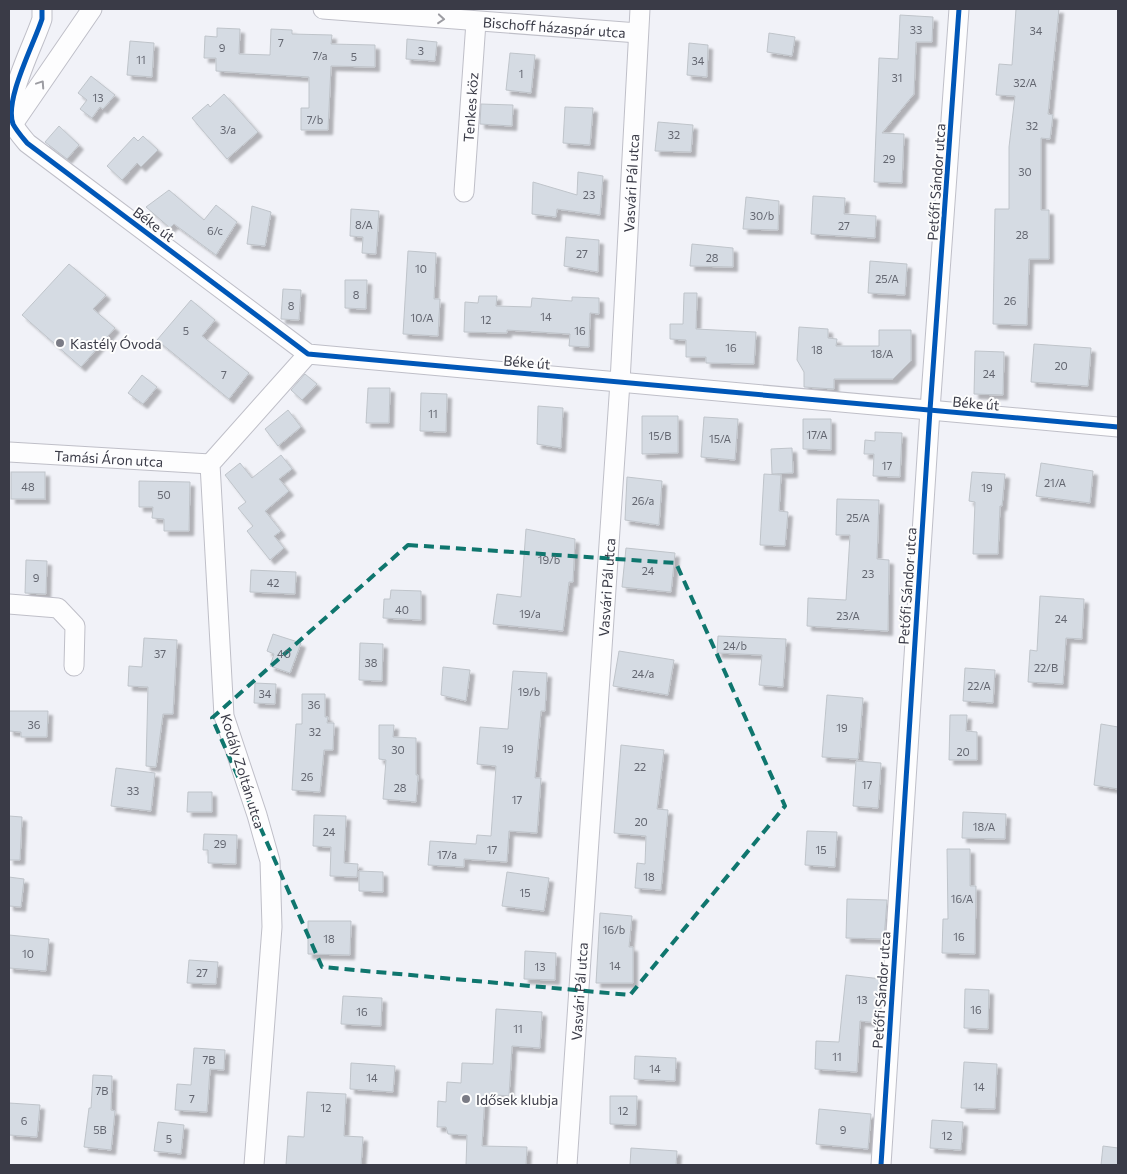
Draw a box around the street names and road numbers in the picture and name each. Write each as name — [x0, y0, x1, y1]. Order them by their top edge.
street label: Bischoff házaspár utca — [482, 13, 626, 41]
street label: Tenkes köz — [459, 72, 481, 143]
street label: Petőfi Sándor utca — [923, 123, 949, 241]
street label: Vasvári Pál utca — [620, 133, 642, 233]
street label: Béke út — [130, 203, 178, 245]
street label: Béke út — [503, 351, 552, 373]
street label: Béke út — [952, 392, 1001, 414]
street label: Tamási Áron utca — [54, 446, 164, 470]
street label: Petőfi Sándor utca — [894, 527, 920, 645]
street label: Vasvári Pál utca — [594, 538, 618, 637]
street label: Kodály Zoltán utca — [218, 712, 268, 830]
street label: Petőfi Sándor utca — [868, 931, 894, 1049]
street label: Vasvári Pál utca — [567, 942, 591, 1041]

